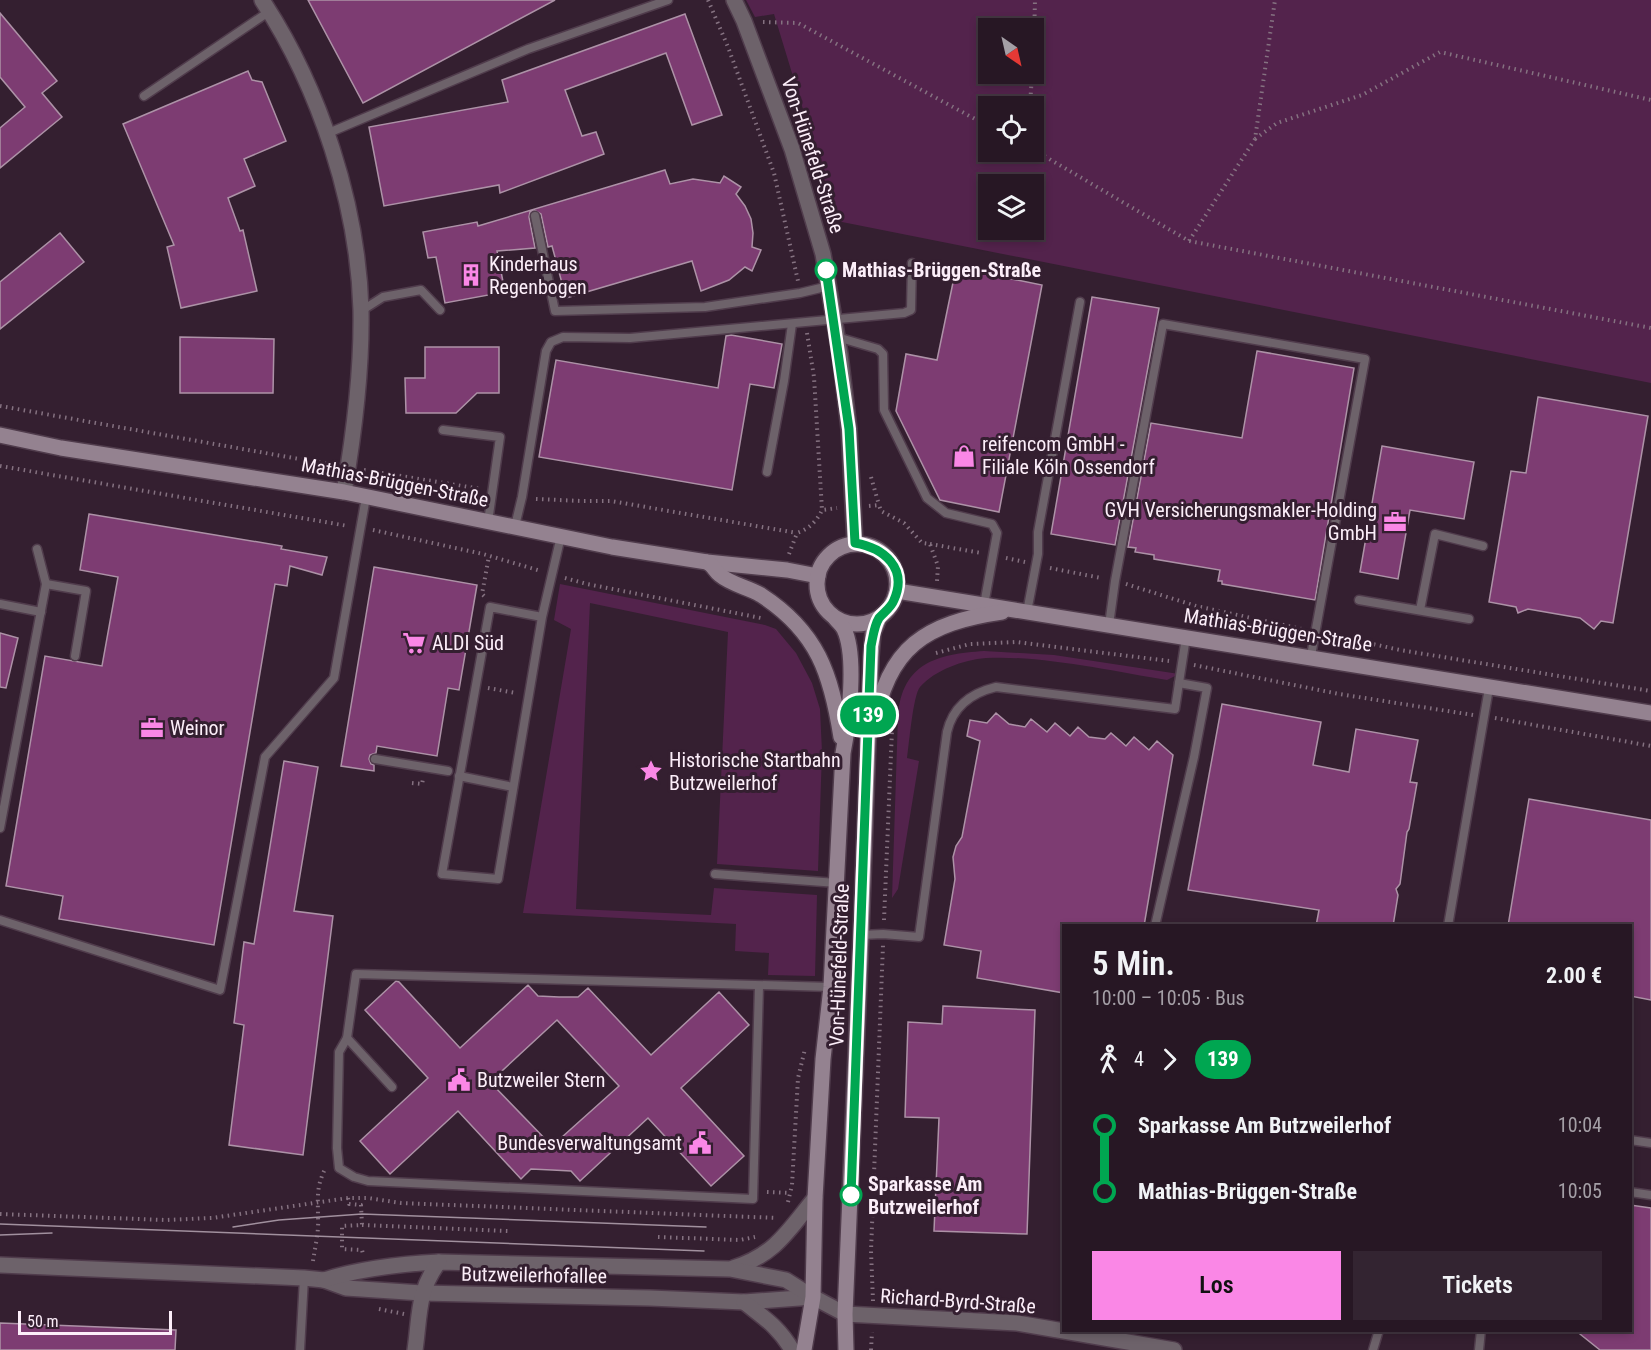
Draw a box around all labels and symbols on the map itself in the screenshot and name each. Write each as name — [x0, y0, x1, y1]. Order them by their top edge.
north arrow — [978, 18, 1044, 84]
street label: Von-Hünefeld-Straße — [776, 74, 850, 236]
place label: Kinderhaus Regenbogen — [489, 252, 587, 299]
place label: Mathias-Brüggen-Straße — [842, 258, 1041, 282]
marker: Mathias-Brüggen-Straße — [815, 259, 837, 281]
building icon: Kinderhaus Regenbogen — [458, 262, 484, 288]
place label: reifencom GmbH - Filiale Köln Ossendorf — [982, 432, 1156, 479]
shop icon: reifencom GmbH - Filiale Köln Ossendorf — [951, 443, 977, 469]
street label: Mathias-Brüggen-Straße — [299, 452, 491, 512]
place label: GVH Versicherungsmakler-Holding GmbH — [1105, 498, 1377, 545]
office icon: GVH Versicherungsmakler-Holding GmbH — [1382, 509, 1408, 535]
street label: Mathias-Brüggen-Straße — [1182, 603, 1374, 657]
supermarket icon: ALDI Süd — [401, 630, 427, 656]
place label: ALDI Süd — [432, 631, 504, 655]
line badge: 139 — [834, 696, 902, 734]
office icon: Weinor — [139, 715, 165, 741]
place label: Weinor — [170, 716, 225, 740]
place label: Historische Startbahn Butzweilerhof — [669, 748, 841, 795]
place icon: Historische Startbahn Butzweilerhof — [638, 758, 664, 784]
street label: Von-Hünefeld-Straße — [824, 883, 854, 1047]
public building icon: Butzweiler Stern — [446, 1067, 472, 1093]
place label: Butzweiler Stern — [477, 1068, 605, 1092]
public building icon: Bundesverwaltungsamt — [687, 1130, 713, 1156]
place label: Bundesverwaltungsamt — [497, 1131, 682, 1155]
place label: Sparkasse Am Butzweilerhof — [868, 1172, 982, 1219]
marker: Sparkasse Am Butzweilerhof — [840, 1184, 862, 1206]
street label: Butzweilerhofallee — [461, 1262, 607, 1288]
street label: Richard-Byrd-Straße — [879, 1284, 1037, 1318]
scale bar — [18, 1308, 172, 1336]

